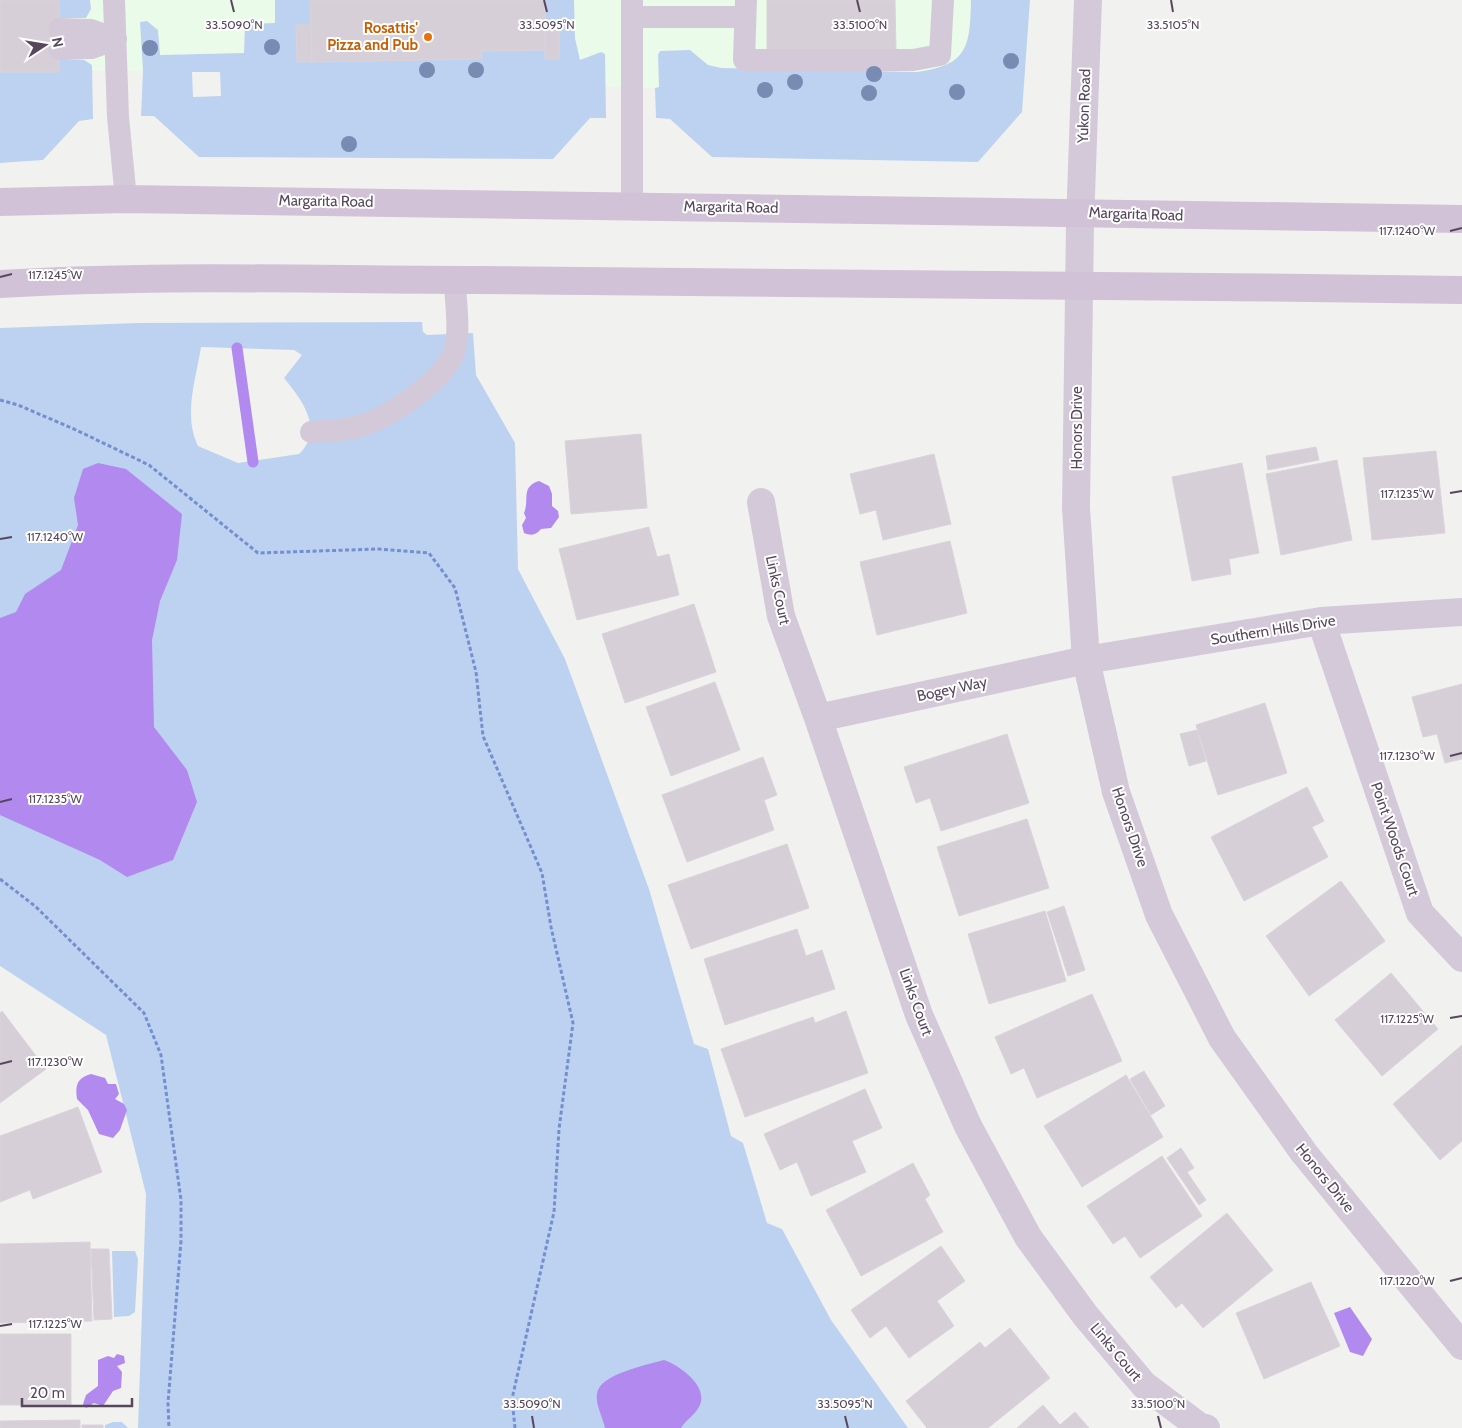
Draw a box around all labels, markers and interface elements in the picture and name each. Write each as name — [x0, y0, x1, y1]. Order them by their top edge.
text: 33.5090°N — [205, 17, 263, 32]
text: 33.5095°N — [519, 17, 575, 32]
text: 33.5100°N — [833, 17, 887, 32]
text: 33.5105°N — [1147, 17, 1199, 32]
place label: Rosattis' Pizza and Pub — [327, 19, 418, 54]
north arrow — [20, 20, 70, 70]
marker: Rosattis' Pizza and Pub — [422, 31, 434, 43]
text: N — [48, 36, 68, 49]
street label: Yukon Road — [1074, 69, 1094, 144]
street label: Margarita Road — [278, 191, 374, 211]
street label: Margarita Road — [683, 197, 779, 217]
street label: Margarita Road — [1088, 203, 1184, 225]
text: 117.1240°W — [1379, 223, 1436, 238]
text: 117.1245°W — [28, 267, 83, 282]
street label: Honors Drive — [1068, 386, 1086, 470]
text: 117.1235°W — [1380, 486, 1435, 501]
text: 117.1240°W — [27, 529, 84, 544]
street label: Links Court — [762, 554, 794, 626]
street label: Southern Hills Drive — [1209, 611, 1337, 649]
street label: Bogey Way — [915, 673, 989, 705]
text: 117.1230°W — [1379, 748, 1435, 763]
street label: Point Woods Court — [1367, 780, 1423, 898]
street label: Honors Drive — [1108, 785, 1152, 870]
text: 117.1235°W — [28, 791, 83, 806]
street label: Links Court — [896, 966, 936, 1038]
text: 117.1225°W — [1380, 1011, 1434, 1026]
text: 117.1230°W — [27, 1054, 83, 1069]
street label: Honors Drive — [1292, 1140, 1358, 1216]
text: 117.1220°W — [1379, 1273, 1435, 1288]
text: 117.1225°W — [28, 1316, 82, 1331]
street label: Links Court — [1087, 1319, 1145, 1385]
scale bar — [22, 1376, 132, 1408]
text: 20 m — [30, 1384, 65, 1402]
text: 33.5090°N — [503, 1396, 561, 1411]
text: 33.5095°N — [817, 1396, 873, 1411]
text: 33.5100°N — [1131, 1396, 1185, 1411]

